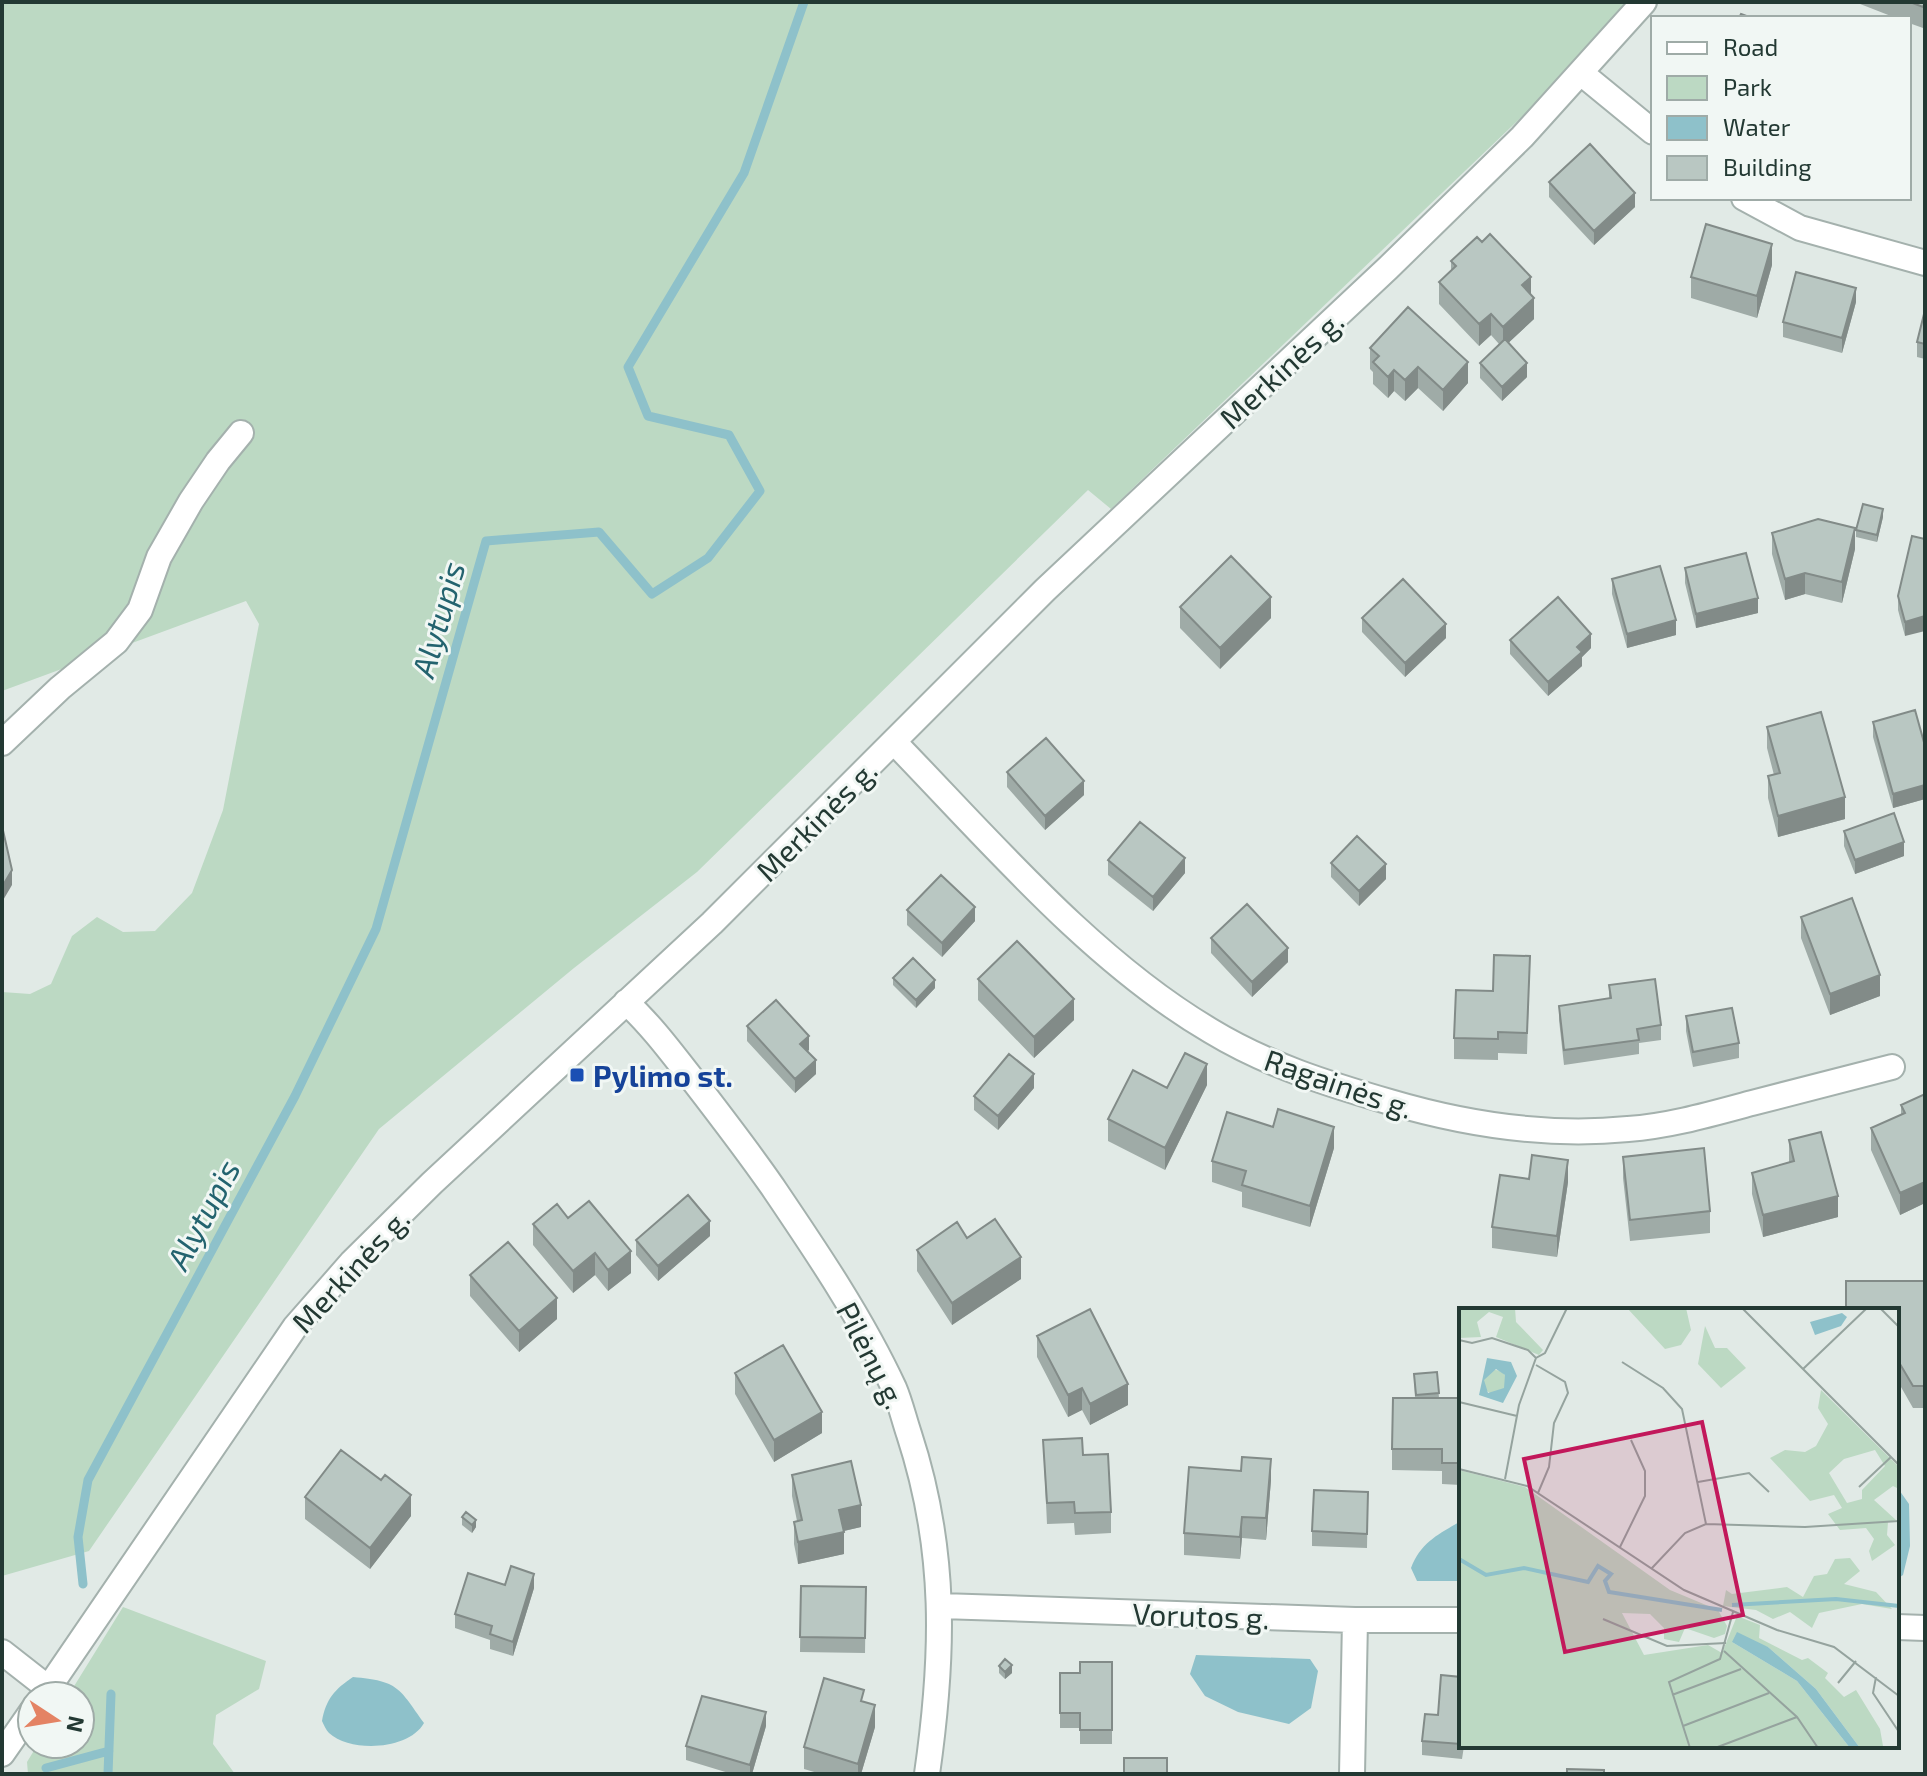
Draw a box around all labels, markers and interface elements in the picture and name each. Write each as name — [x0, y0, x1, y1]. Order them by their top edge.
legend — [1651, 16, 1911, 200]
text: Road — [1723, 32, 1778, 61]
text: Park — [1723, 72, 1772, 101]
text: Water — [1723, 112, 1791, 141]
text: Building — [1723, 152, 1812, 181]
street label: Merkinės g. — [1212, 303, 1350, 435]
water label: Alytupis — [402, 557, 473, 682]
street label: Merkinės g. — [748, 752, 884, 888]
street label: Ragainės g. — [1260, 1041, 1418, 1125]
place label: Pylimo st. — [593, 1057, 733, 1094]
marker: Pylimo st. — [568, 1066, 586, 1084]
water label: Alytupis — [157, 1153, 247, 1277]
street label: Merkinės g. — [284, 1201, 416, 1339]
street label: Pilėnų g. — [830, 1296, 914, 1414]
inset map — [1459, 1308, 1899, 1748]
street label: Vorutos g. — [1132, 1595, 1270, 1635]
north arrow — [16, 1680, 96, 1760]
text: N — [62, 1714, 91, 1735]

